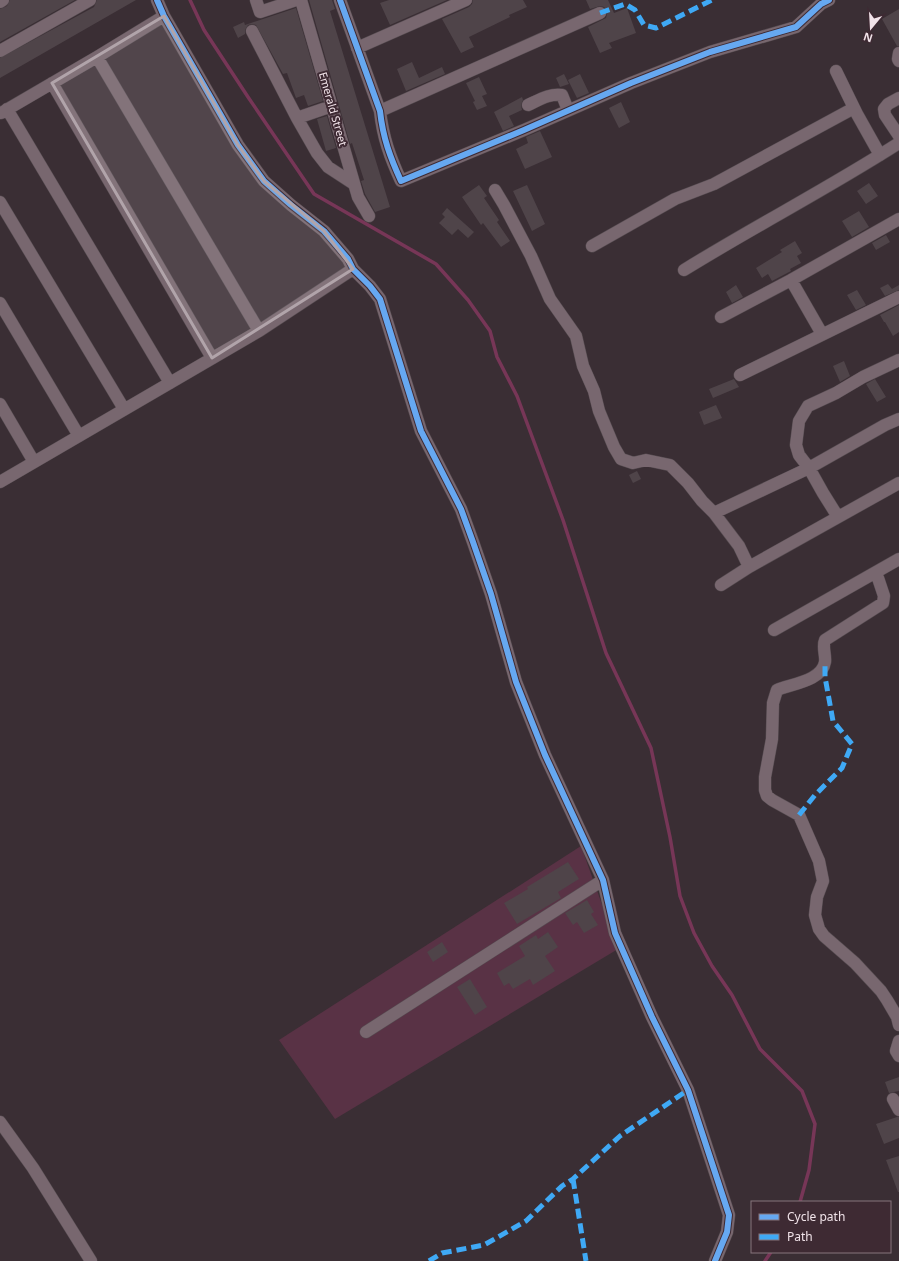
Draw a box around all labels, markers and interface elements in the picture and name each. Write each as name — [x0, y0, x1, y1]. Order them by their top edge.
north arrow — [851, 8, 891, 48]
text: N — [861, 29, 874, 47]
street label: Emerald Street — [316, 70, 351, 148]
legend — [751, 1201, 891, 1253]
text: Cycle path — [787, 1208, 845, 1225]
text: Path — [787, 1228, 813, 1245]

